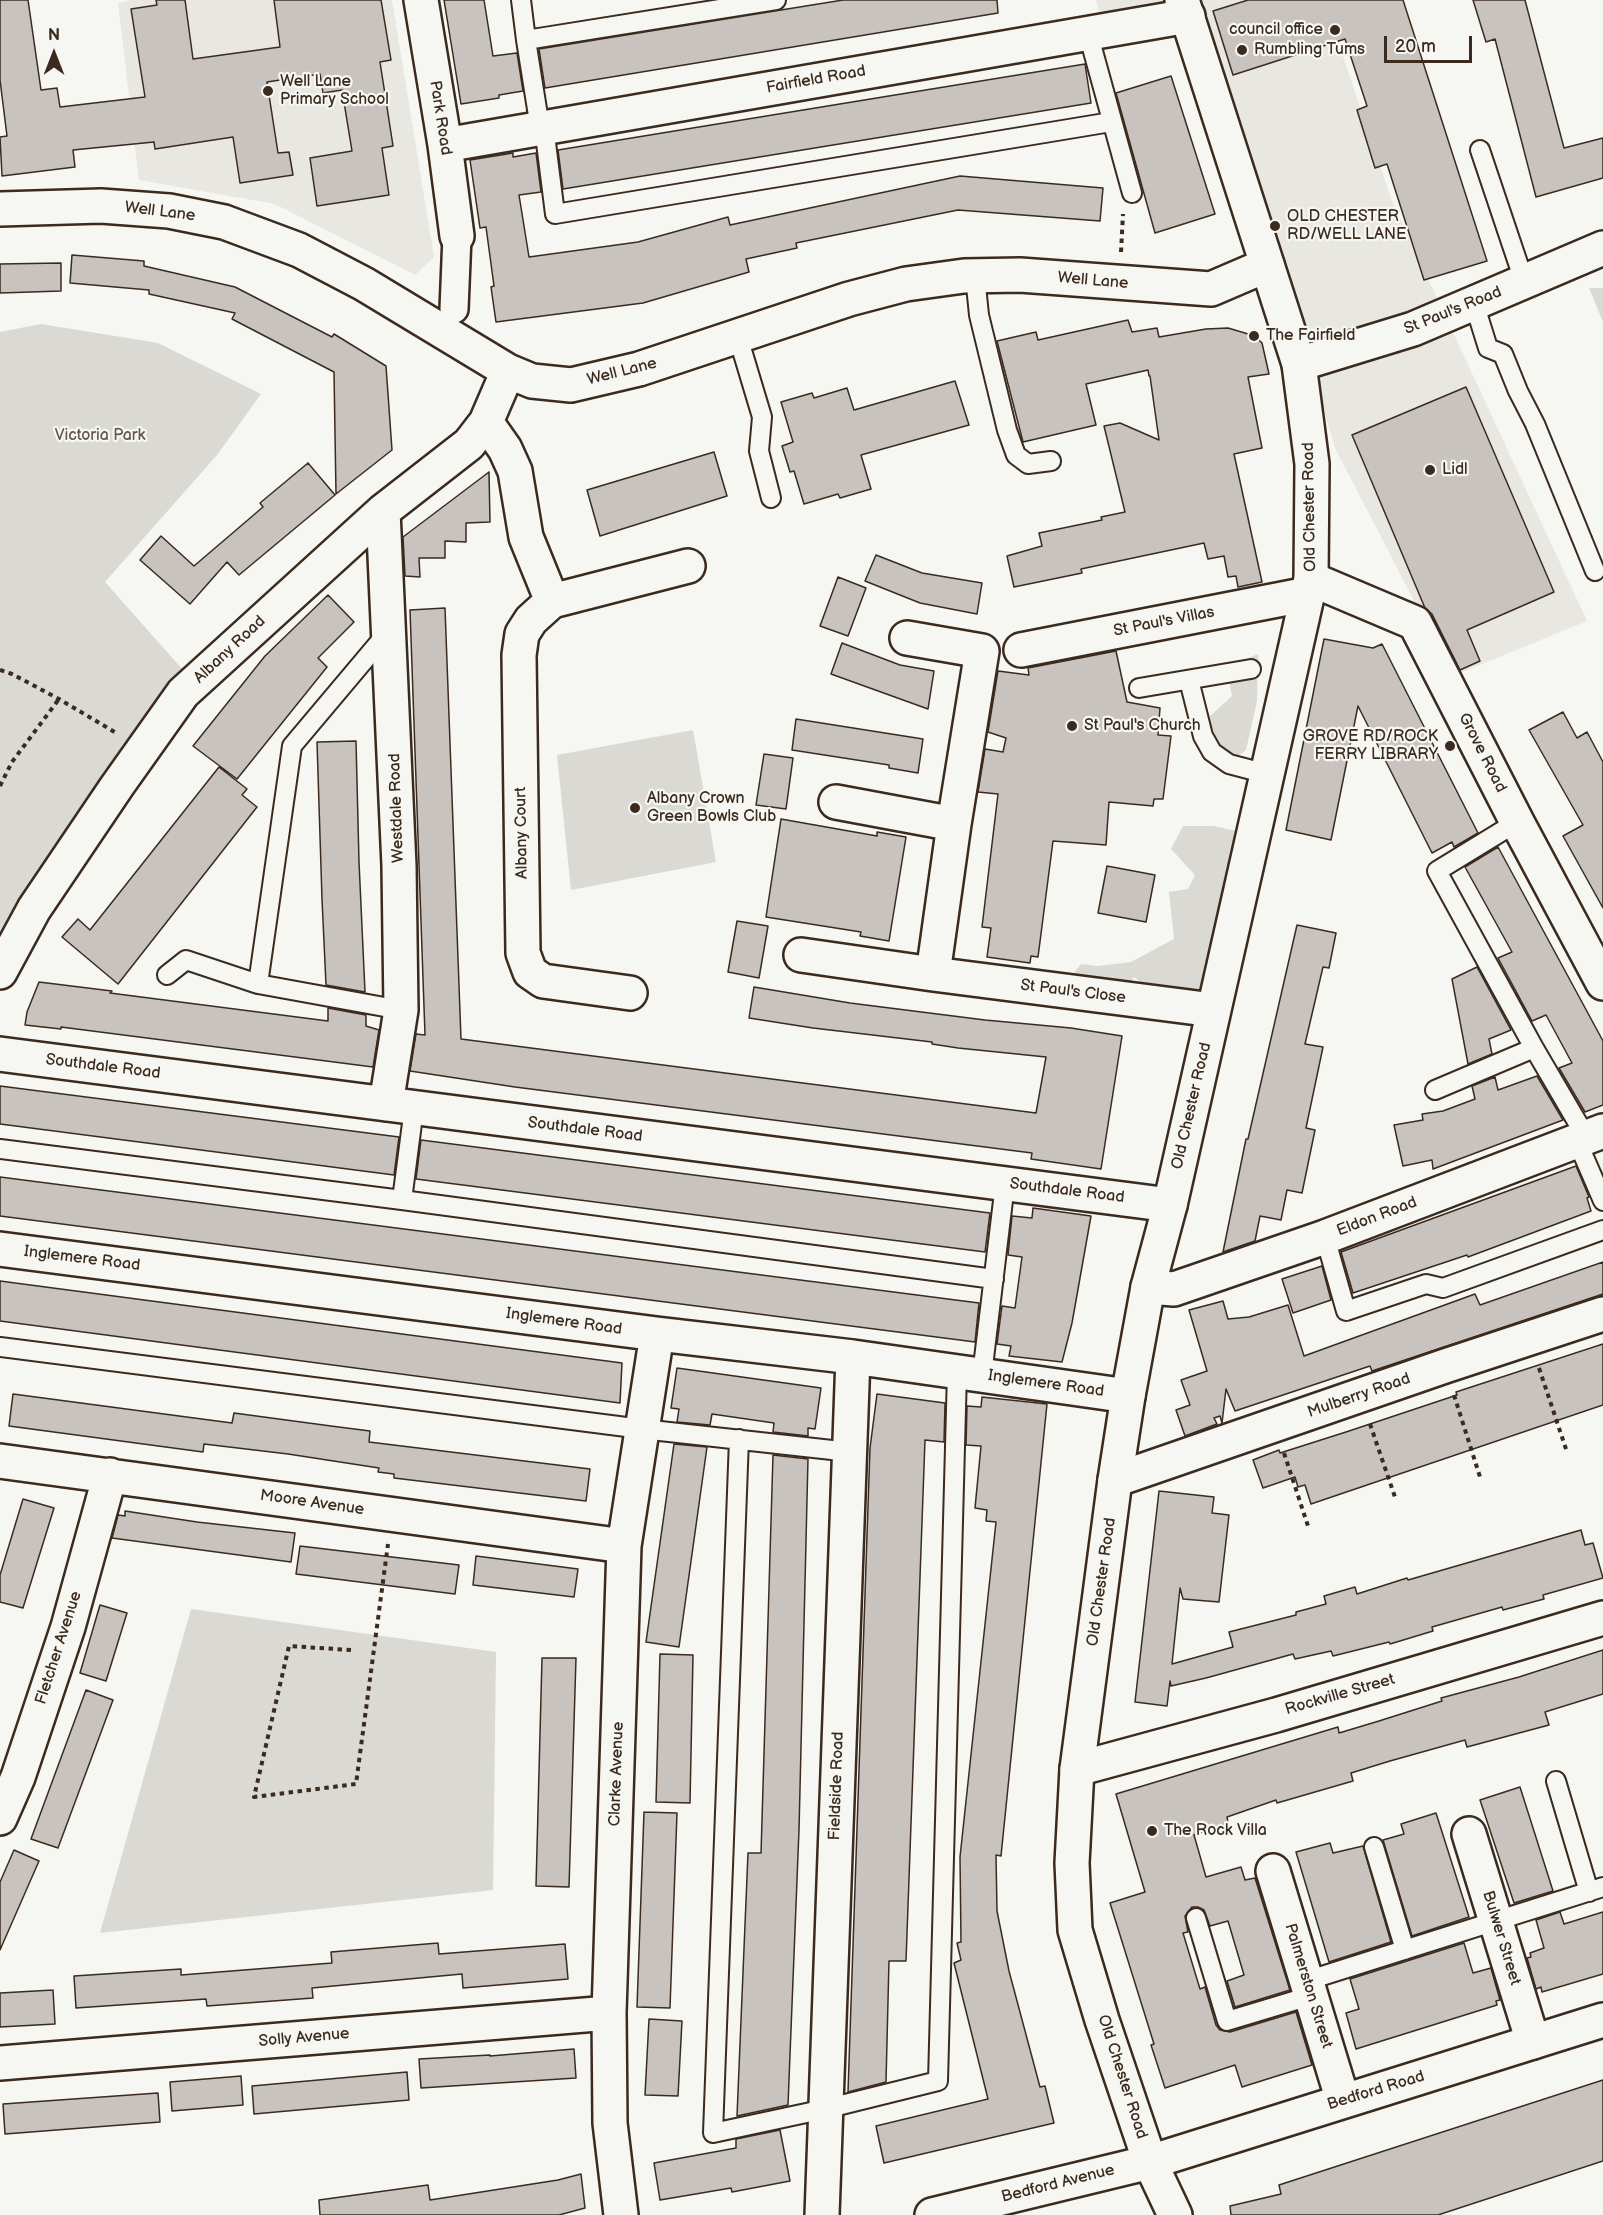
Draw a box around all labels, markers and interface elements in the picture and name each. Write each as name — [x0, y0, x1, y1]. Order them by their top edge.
place label: council office — [1229, 20, 1323, 40]
marker: council office — [1328, 23, 1342, 37]
north arrow — [24, 24, 84, 84]
scale bar — [1387, 24, 1476, 62]
text: N — [48, 26, 60, 45]
text: 20 m — [1395, 36, 1436, 57]
place label: Rumbling Tums — [1254, 40, 1365, 60]
marker: Rumbling Tums — [1235, 43, 1249, 57]
street label: Fairfield Road — [765, 62, 867, 98]
place label: Well Lane Primary School — [280, 72, 389, 110]
street label: Park Road — [425, 79, 455, 157]
marker: Well Lane Primary School — [261, 84, 275, 98]
street label: Well Lane — [124, 198, 196, 226]
place label: OLD CHESTER RD/WELL LANE — [1287, 207, 1407, 245]
marker: OLD CHESTER RD/WELL LANE — [1268, 219, 1282, 233]
street label: Well Lane — [1057, 268, 1129, 294]
street label: St Paul's Road — [1402, 283, 1504, 339]
place label: The Fairfield — [1266, 326, 1355, 346]
marker: The Fairfield — [1247, 329, 1261, 343]
street label: Well Lane — [585, 354, 659, 390]
park label: Victoria Park — [55, 426, 145, 446]
street label: Old Chester Road — [1299, 442, 1321, 572]
place label: Lidl — [1442, 460, 1468, 480]
marker: Lidl — [1423, 463, 1437, 477]
street label: St Paul's Villas — [1112, 603, 1216, 641]
street label: Albany Road — [190, 612, 270, 688]
street label: Grove Road — [1454, 710, 1510, 796]
place label: St Paul's Church — [1084, 716, 1200, 736]
marker: St Paul's Church — [1065, 719, 1079, 733]
place label: GROVE RD/ROCK FERRY LIBRARY — [1303, 727, 1438, 765]
marker: GROVE RD/ROCK FERRY LIBRARY — [1443, 739, 1457, 753]
street label: Westdale Road — [385, 753, 409, 863]
street label: Albany Court — [512, 787, 532, 879]
place label: Albany Crown Green Bowls Club — [647, 789, 776, 827]
marker: Albany Crown Green Bowls Club — [628, 801, 642, 815]
street label: St Paul's Close — [1019, 976, 1127, 1008]
street label: Old Chester Road — [1168, 1041, 1216, 1171]
street label: Southdale Road — [45, 1050, 161, 1084]
street label: Southdale Road — [527, 1113, 643, 1147]
street label: Southdale Road — [1009, 1174, 1125, 1208]
street label: Eldon Road — [1334, 1193, 1420, 1241]
street label: Inglemere Road — [23, 1242, 141, 1276]
street label: Inglemere Road — [505, 1304, 623, 1340]
street label: Inglemere Road — [987, 1366, 1105, 1402]
street label: Mulberry Road — [1305, 1369, 1413, 1423]
street label: Moore Avenue — [259, 1486, 365, 1520]
street label: Old Chester Road — [1083, 1517, 1121, 1647]
street label: Fletcher Avenue — [32, 1589, 86, 1707]
street label: Rockville Street — [1283, 1670, 1397, 1720]
street label: Clarke Avenue — [606, 1721, 628, 1827]
street label: Fieldside Road — [826, 1731, 848, 1841]
place label: The Rock Villa — [1164, 1821, 1267, 1841]
marker: The Rock Villa — [1145, 1824, 1159, 1838]
street label: Bulwer Street — [1478, 1889, 1524, 1987]
street label: Palmerston Street — [1280, 1921, 1336, 2051]
street label: Old Chester Road — [1093, 2012, 1151, 2142]
street label: Solly Avenue — [258, 2024, 350, 2052]
street label: Bedford Road — [1325, 2067, 1427, 2115]
street label: Bedford Avenue — [1000, 2161, 1116, 2207]

